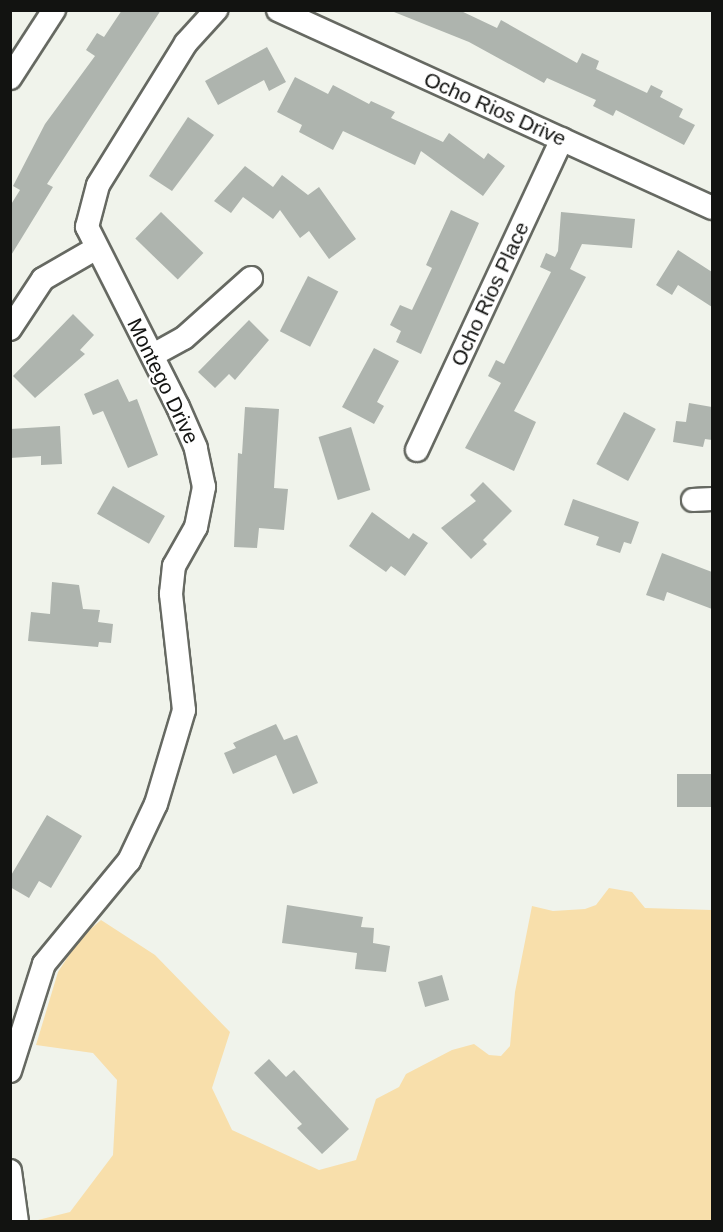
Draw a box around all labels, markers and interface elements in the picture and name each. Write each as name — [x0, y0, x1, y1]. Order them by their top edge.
street label: Ocho Rios Drive — [420, 66, 570, 152]
street label: Ocho Rios Place — [446, 218, 534, 370]
street label: Montego Drive — [122, 314, 204, 448]

